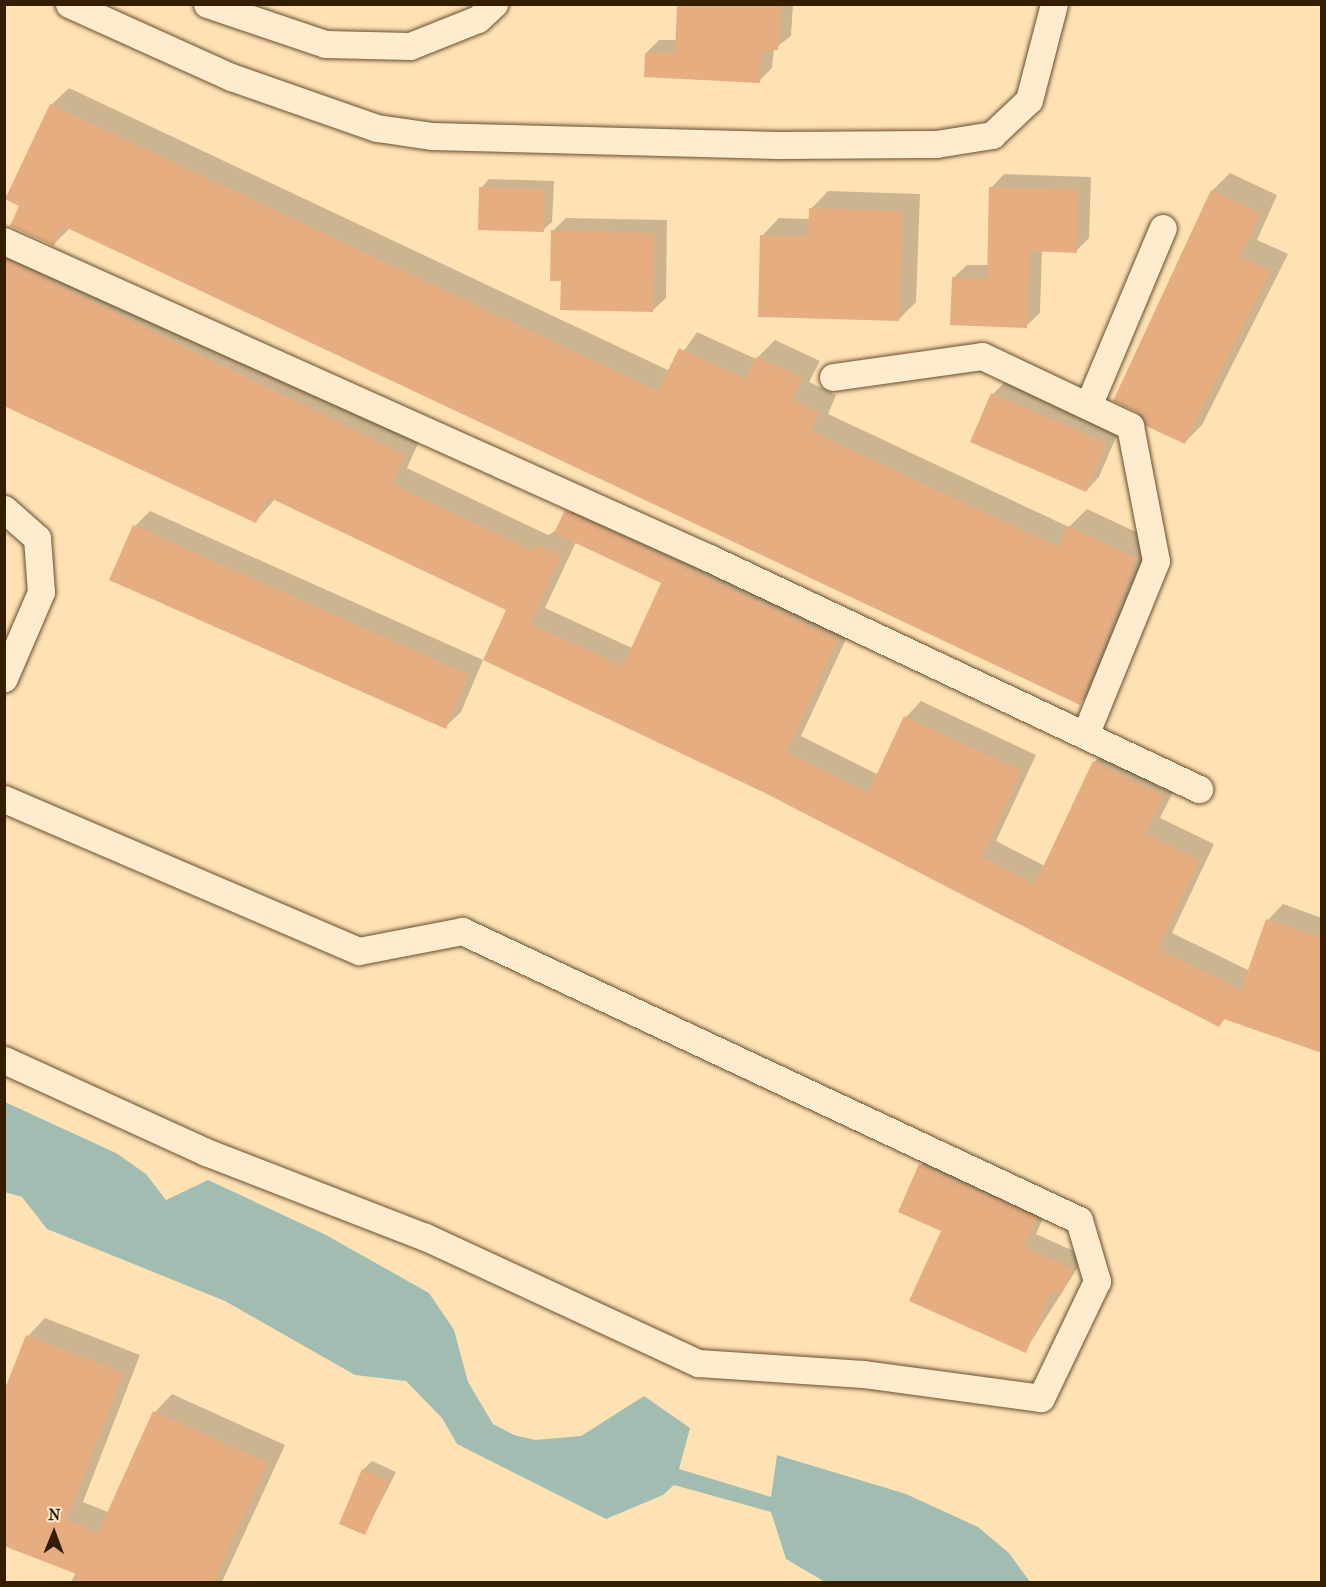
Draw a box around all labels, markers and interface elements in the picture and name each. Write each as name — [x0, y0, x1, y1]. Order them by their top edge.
north arrow — [24, 1503, 84, 1563]
text: N — [48, 1505, 61, 1524]

